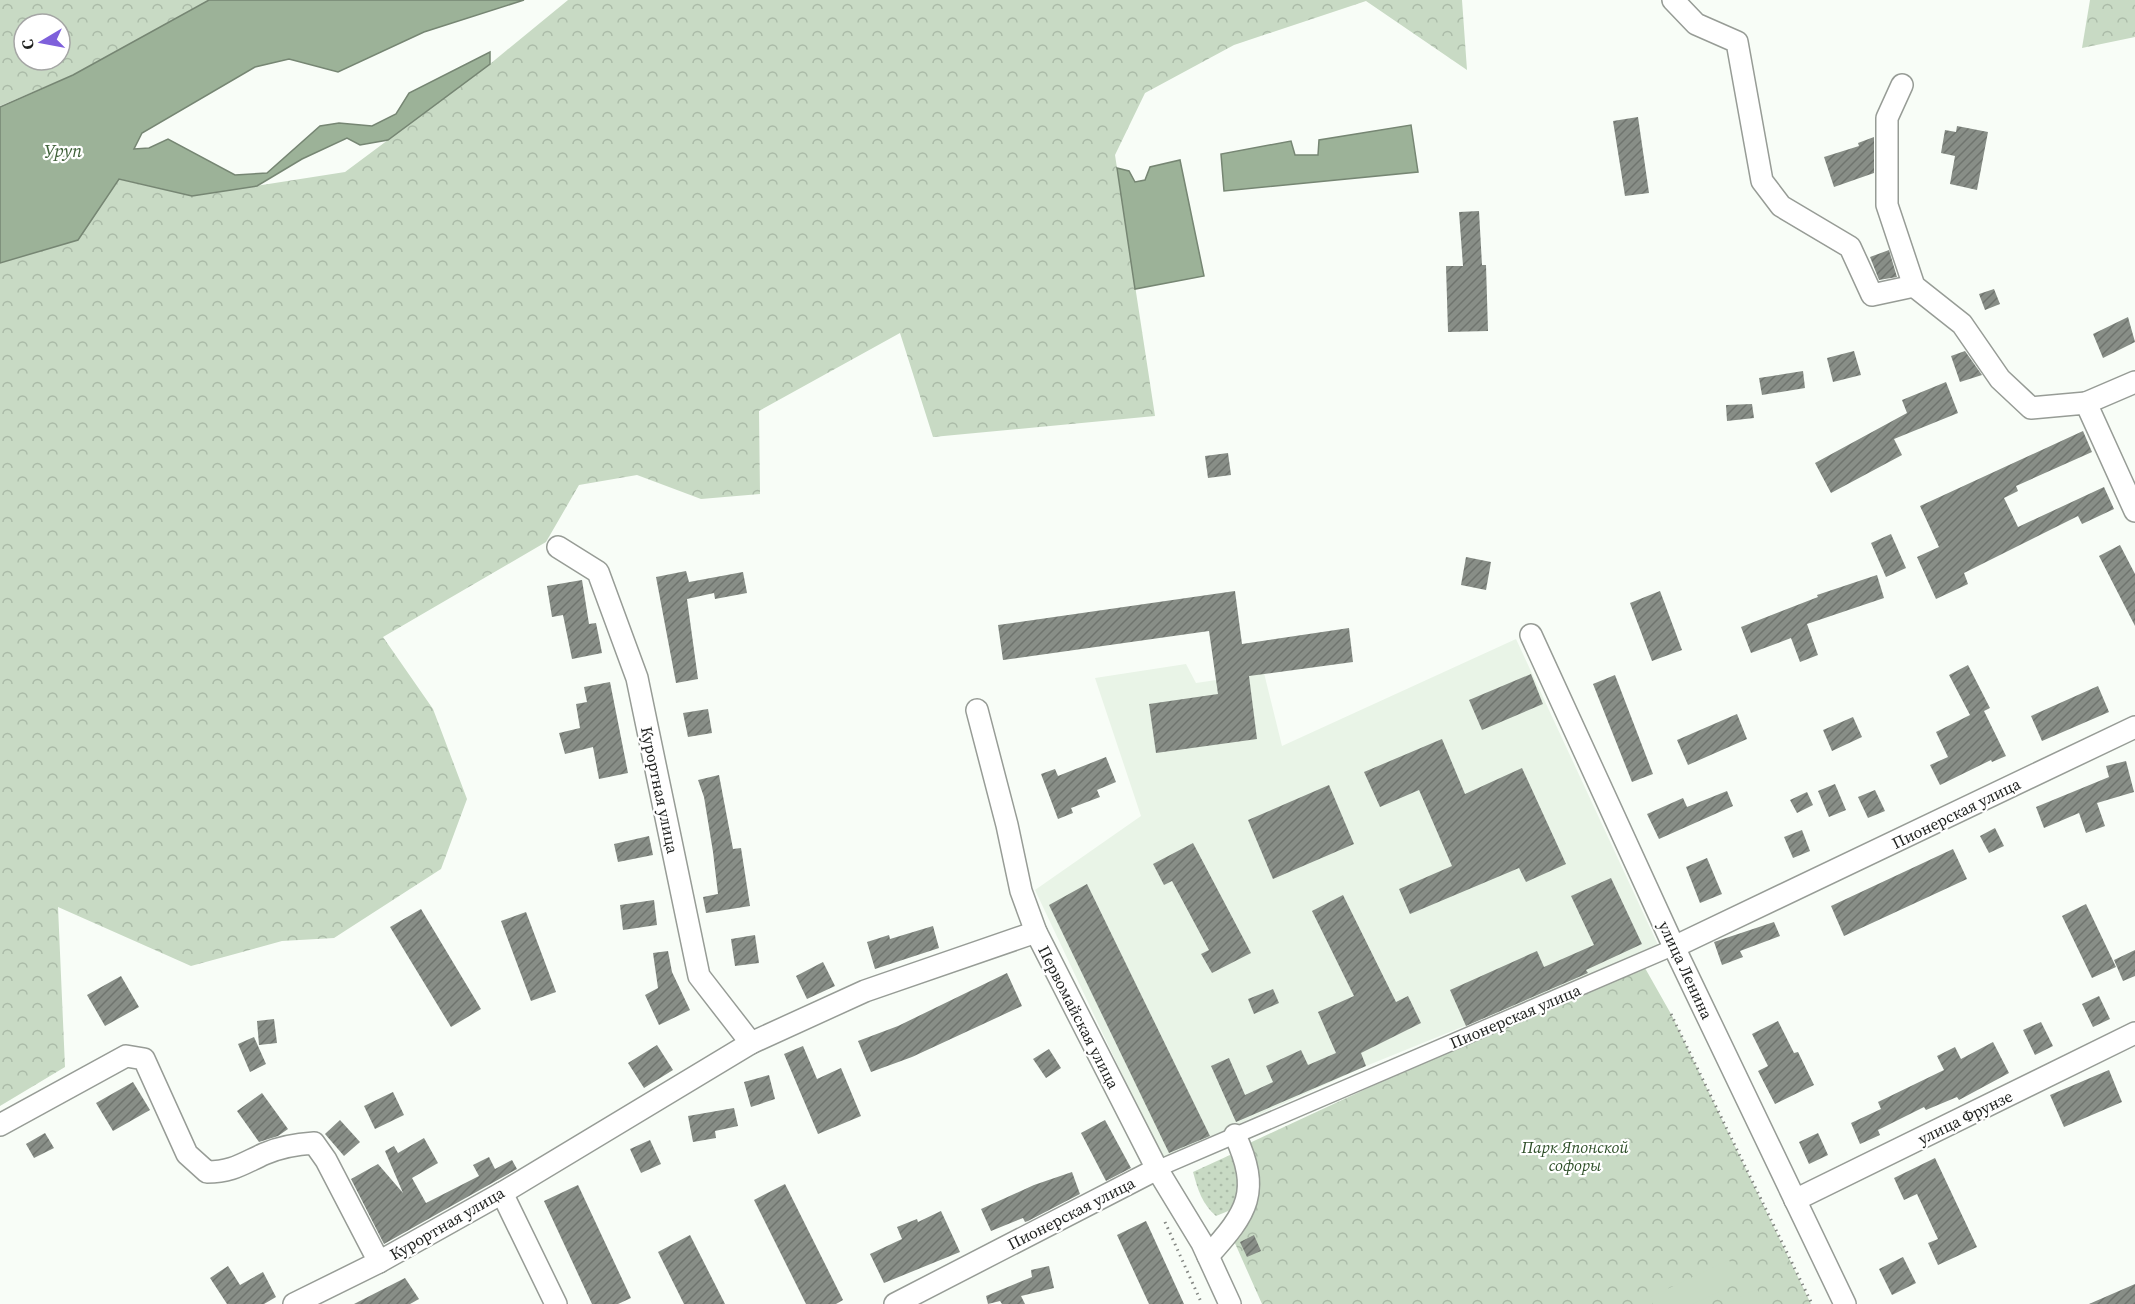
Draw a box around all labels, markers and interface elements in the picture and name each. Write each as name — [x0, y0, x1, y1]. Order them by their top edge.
north arrow — [12, 12, 72, 72]
text: С — [16, 38, 39, 51]
water label: Уруп — [44, 138, 82, 163]
street label: Курортная улица — [636, 725, 684, 856]
street label: Пионерская улица — [1888, 772, 2025, 854]
street label: улица Ленина — [1654, 917, 1719, 1024]
street label: Первомайская улица — [1033, 941, 1125, 1093]
street label: Пионерская улица — [1446, 978, 1585, 1054]
street label: улица Фрунзе — [1914, 1085, 2016, 1149]
park label: Парк Японской софоры — [1521, 1136, 1629, 1176]
street label: Пионерская улица — [1003, 1171, 1139, 1255]
street label: Курортная улица — [386, 1181, 509, 1265]

